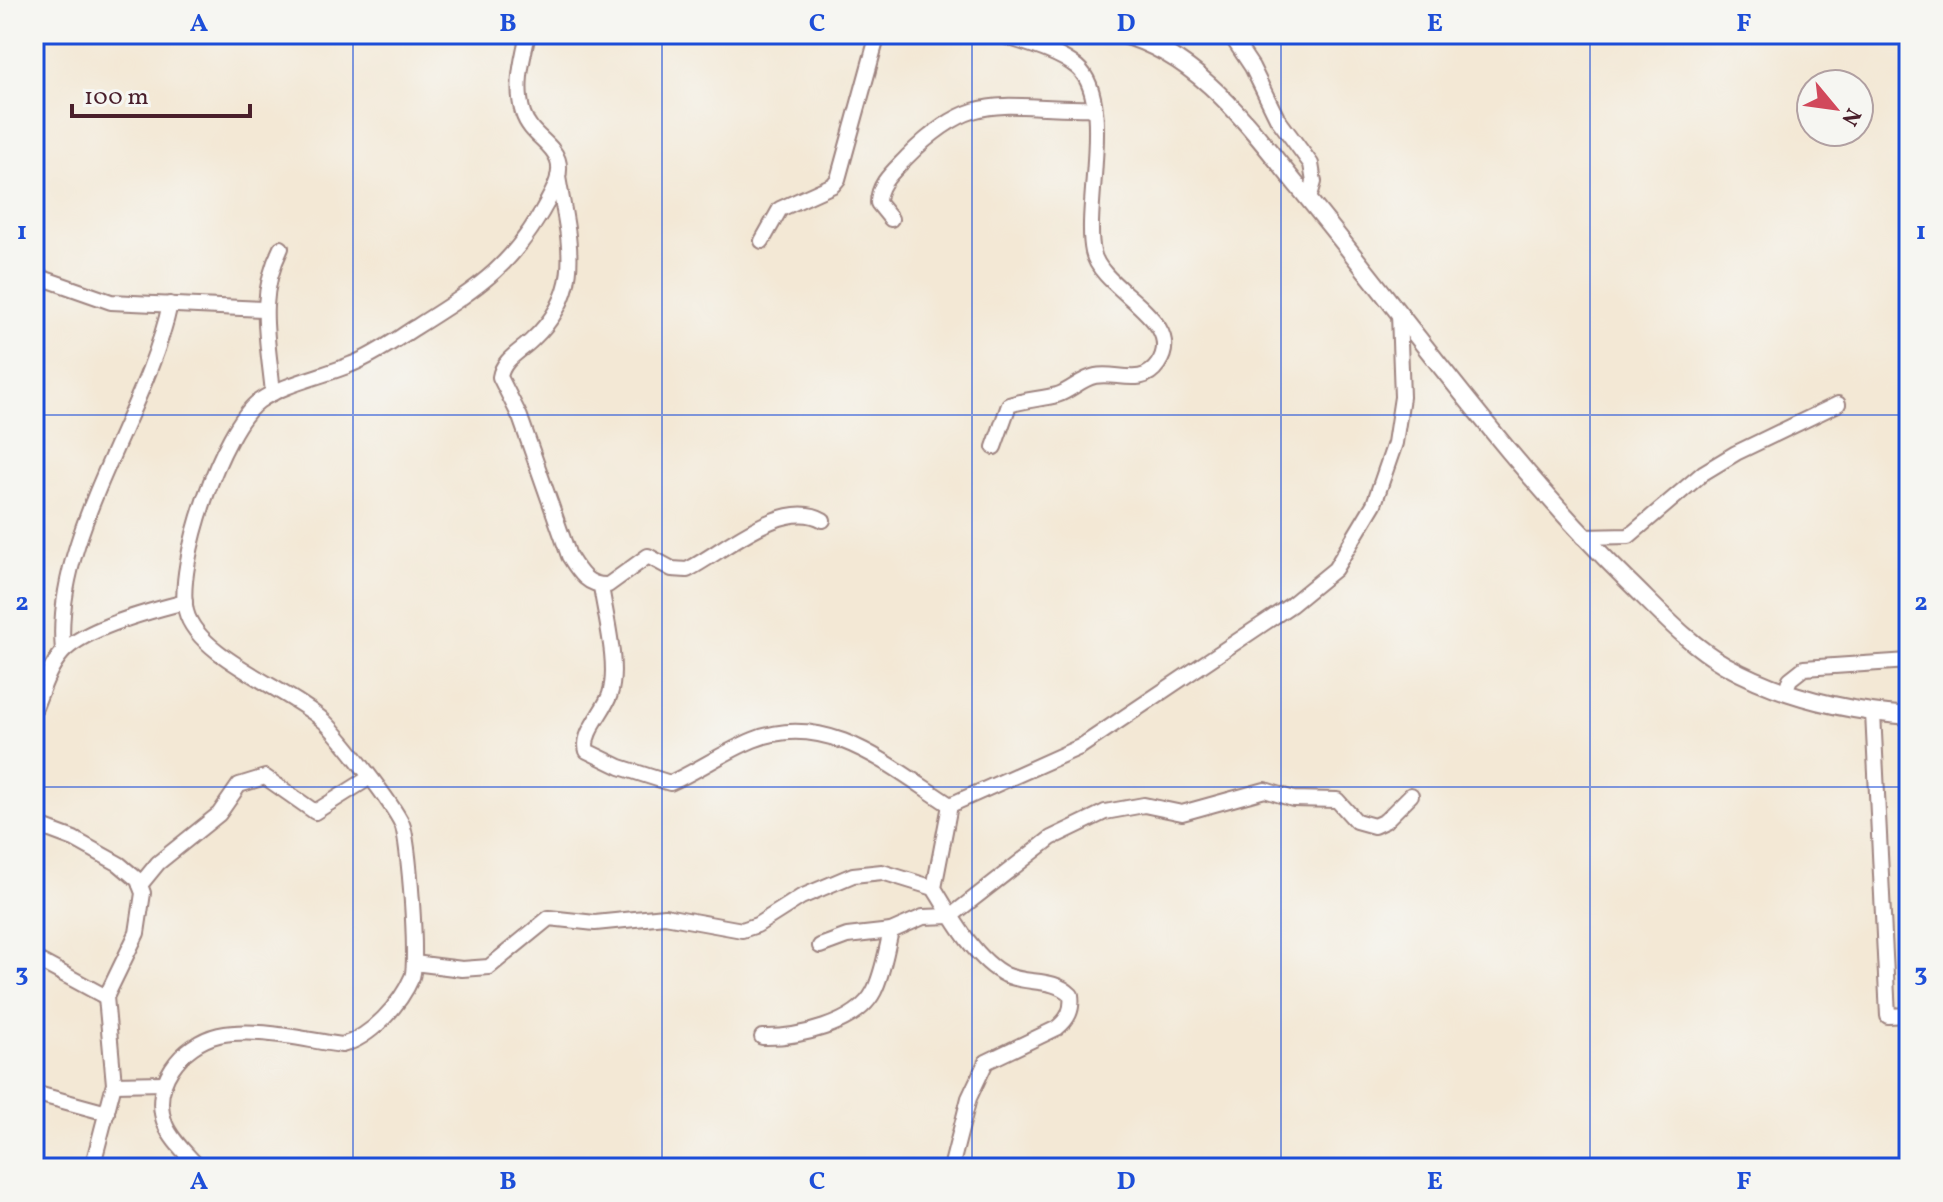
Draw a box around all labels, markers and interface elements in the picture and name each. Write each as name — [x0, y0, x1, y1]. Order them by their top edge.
text: A — [190, 6, 209, 42]
text: B — [499, 6, 517, 42]
text: C — [809, 6, 825, 42]
text: D — [1116, 6, 1136, 42]
text: E — [1427, 6, 1443, 42]
text: F — [1736, 6, 1752, 42]
scale bar — [72, 68, 250, 118]
north arrow — [1795, 68, 1875, 148]
text: 100 m — [84, 81, 149, 115]
text: N — [1833, 102, 1868, 131]
text: 1 — [17, 214, 27, 250]
text: 1 — [1916, 214, 1926, 250]
text: 2 — [15, 585, 29, 621]
text: 2 — [1914, 585, 1928, 621]
text: 3 — [15, 956, 29, 992]
text: 3 — [1914, 956, 1928, 992]
text: A — [190, 1164, 209, 1200]
text: B — [499, 1164, 517, 1200]
text: C — [809, 1164, 825, 1200]
text: D — [1116, 1164, 1136, 1200]
text: E — [1427, 1164, 1443, 1200]
text: F — [1736, 1164, 1752, 1200]

